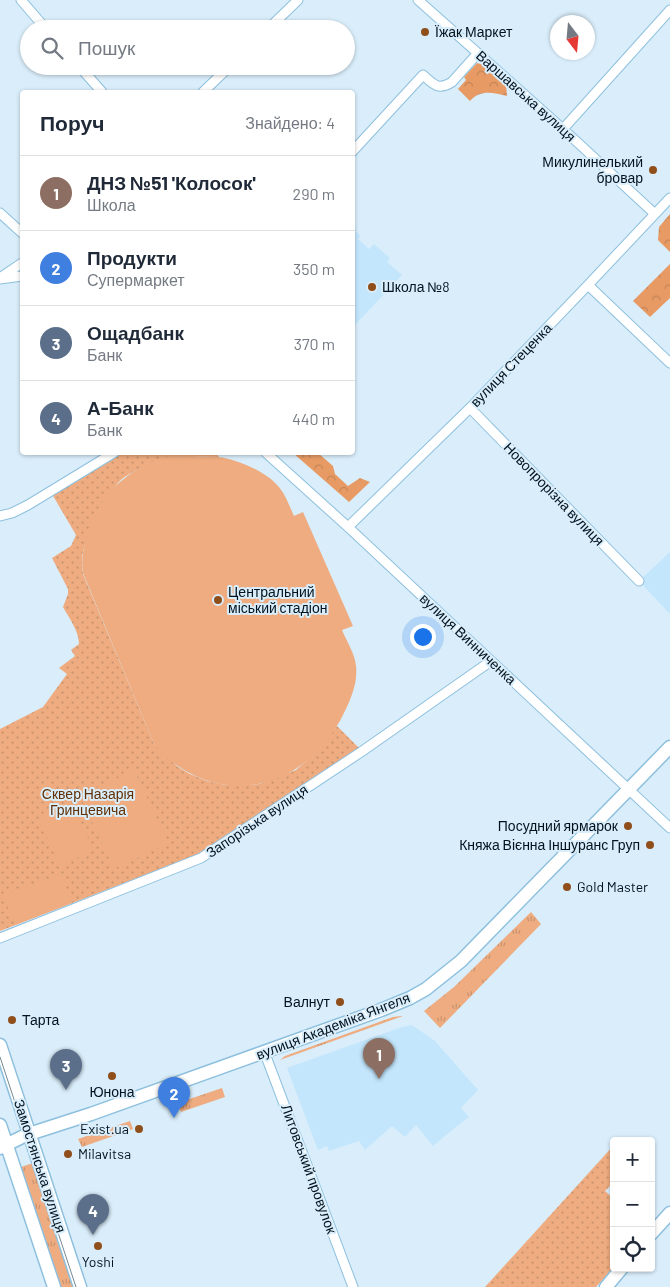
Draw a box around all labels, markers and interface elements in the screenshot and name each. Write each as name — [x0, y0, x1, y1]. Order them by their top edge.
north arrow — [550, 15, 595, 60]
search box — [20, 20, 355, 75]
place label: Їжак Маркет — [435, 23, 513, 40]
marker: Їжак Маркет — [419, 26, 431, 38]
icon: search — [38, 34, 66, 62]
text: Пошук — [78, 36, 135, 59]
street label: Варшавська вулиця — [473, 47, 580, 145]
text: Поруч — [40, 110, 104, 135]
text: Знайдено: 4 — [245, 113, 335, 132]
place label: Микулинелький бровар — [542, 153, 643, 186]
marker: Микулинелький бровар — [647, 164, 659, 176]
text: ДНЗ №51 'Колосок' — [87, 171, 256, 194]
text: 1 — [53, 184, 59, 203]
text: 290 m — [293, 184, 335, 203]
text: Школа — [87, 195, 136, 214]
text: Продукти — [87, 246, 177, 269]
text: 2 — [52, 259, 60, 278]
text: 350 m — [293, 259, 335, 278]
text: Супермаркет — [87, 270, 185, 289]
place label: Школа №8 — [382, 278, 450, 295]
marker: Школа №8 — [366, 281, 378, 293]
street label: вулиця Стеценка — [466, 319, 555, 410]
text: Ощадбанк — [87, 321, 184, 344]
text: 3 — [52, 334, 60, 353]
text: 370 m — [294, 334, 335, 353]
text: Банк — [87, 345, 122, 364]
text: А-Банк — [87, 396, 154, 419]
text: 4 — [51, 409, 61, 428]
text: 440 m — [292, 409, 335, 428]
text: Банк — [87, 420, 122, 439]
street label: Новопрорізна вулиця — [501, 438, 608, 549]
place label: Центральний міський стадіон — [228, 583, 327, 616]
street label: вулиця Винниченка — [417, 590, 520, 688]
marker: Центральний міський стадіон — [212, 594, 224, 606]
your location — [410, 624, 436, 650]
street label: Запорізька вулиця — [203, 780, 311, 861]
park label: Сквер Назарія Гринцевича — [42, 785, 134, 818]
place label: Посудний ярмарок — [498, 817, 619, 834]
marker: Посудний ярмарок — [622, 820, 634, 832]
place label: Княжа Вієнна Іншуранс Груп — [459, 836, 640, 853]
marker: Княжа Вієнна Іншуранс Груп — [644, 839, 656, 851]
place label: Gold Master — [577, 878, 648, 895]
marker: Gold Master — [561, 881, 573, 893]
street label: вулиця Академіка Янгеля — [254, 988, 412, 1063]
place label: Валнут — [284, 993, 331, 1010]
marker: Валнут — [334, 996, 346, 1008]
place label: Тарта — [22, 1011, 59, 1028]
marker: Тарта — [6, 1014, 18, 1026]
pin: 1 — [363, 1038, 395, 1079]
pin: 3 — [50, 1049, 82, 1090]
marker: Юнона — [106, 1070, 118, 1082]
pin: 2 — [158, 1077, 190, 1118]
place label: Юнона — [89, 1083, 135, 1100]
street label: Замостянська вулиця — [11, 1097, 70, 1235]
street label: Литовський провулок — [278, 1102, 341, 1237]
place label: Exist.ua — [80, 1120, 129, 1137]
marker: Exist.ua — [133, 1123, 145, 1135]
map controls — [610, 1137, 655, 1272]
button: + — [610, 1137, 655, 1182]
place label: Milavitsa — [78, 1145, 131, 1162]
marker: Milavitsa — [62, 1148, 74, 1160]
button: − — [610, 1182, 655, 1227]
pin: 4 — [77, 1194, 109, 1235]
button: locate — [610, 1227, 655, 1272]
marker: Yoshi — [92, 1240, 104, 1252]
place label: Yoshi — [82, 1253, 114, 1270]

